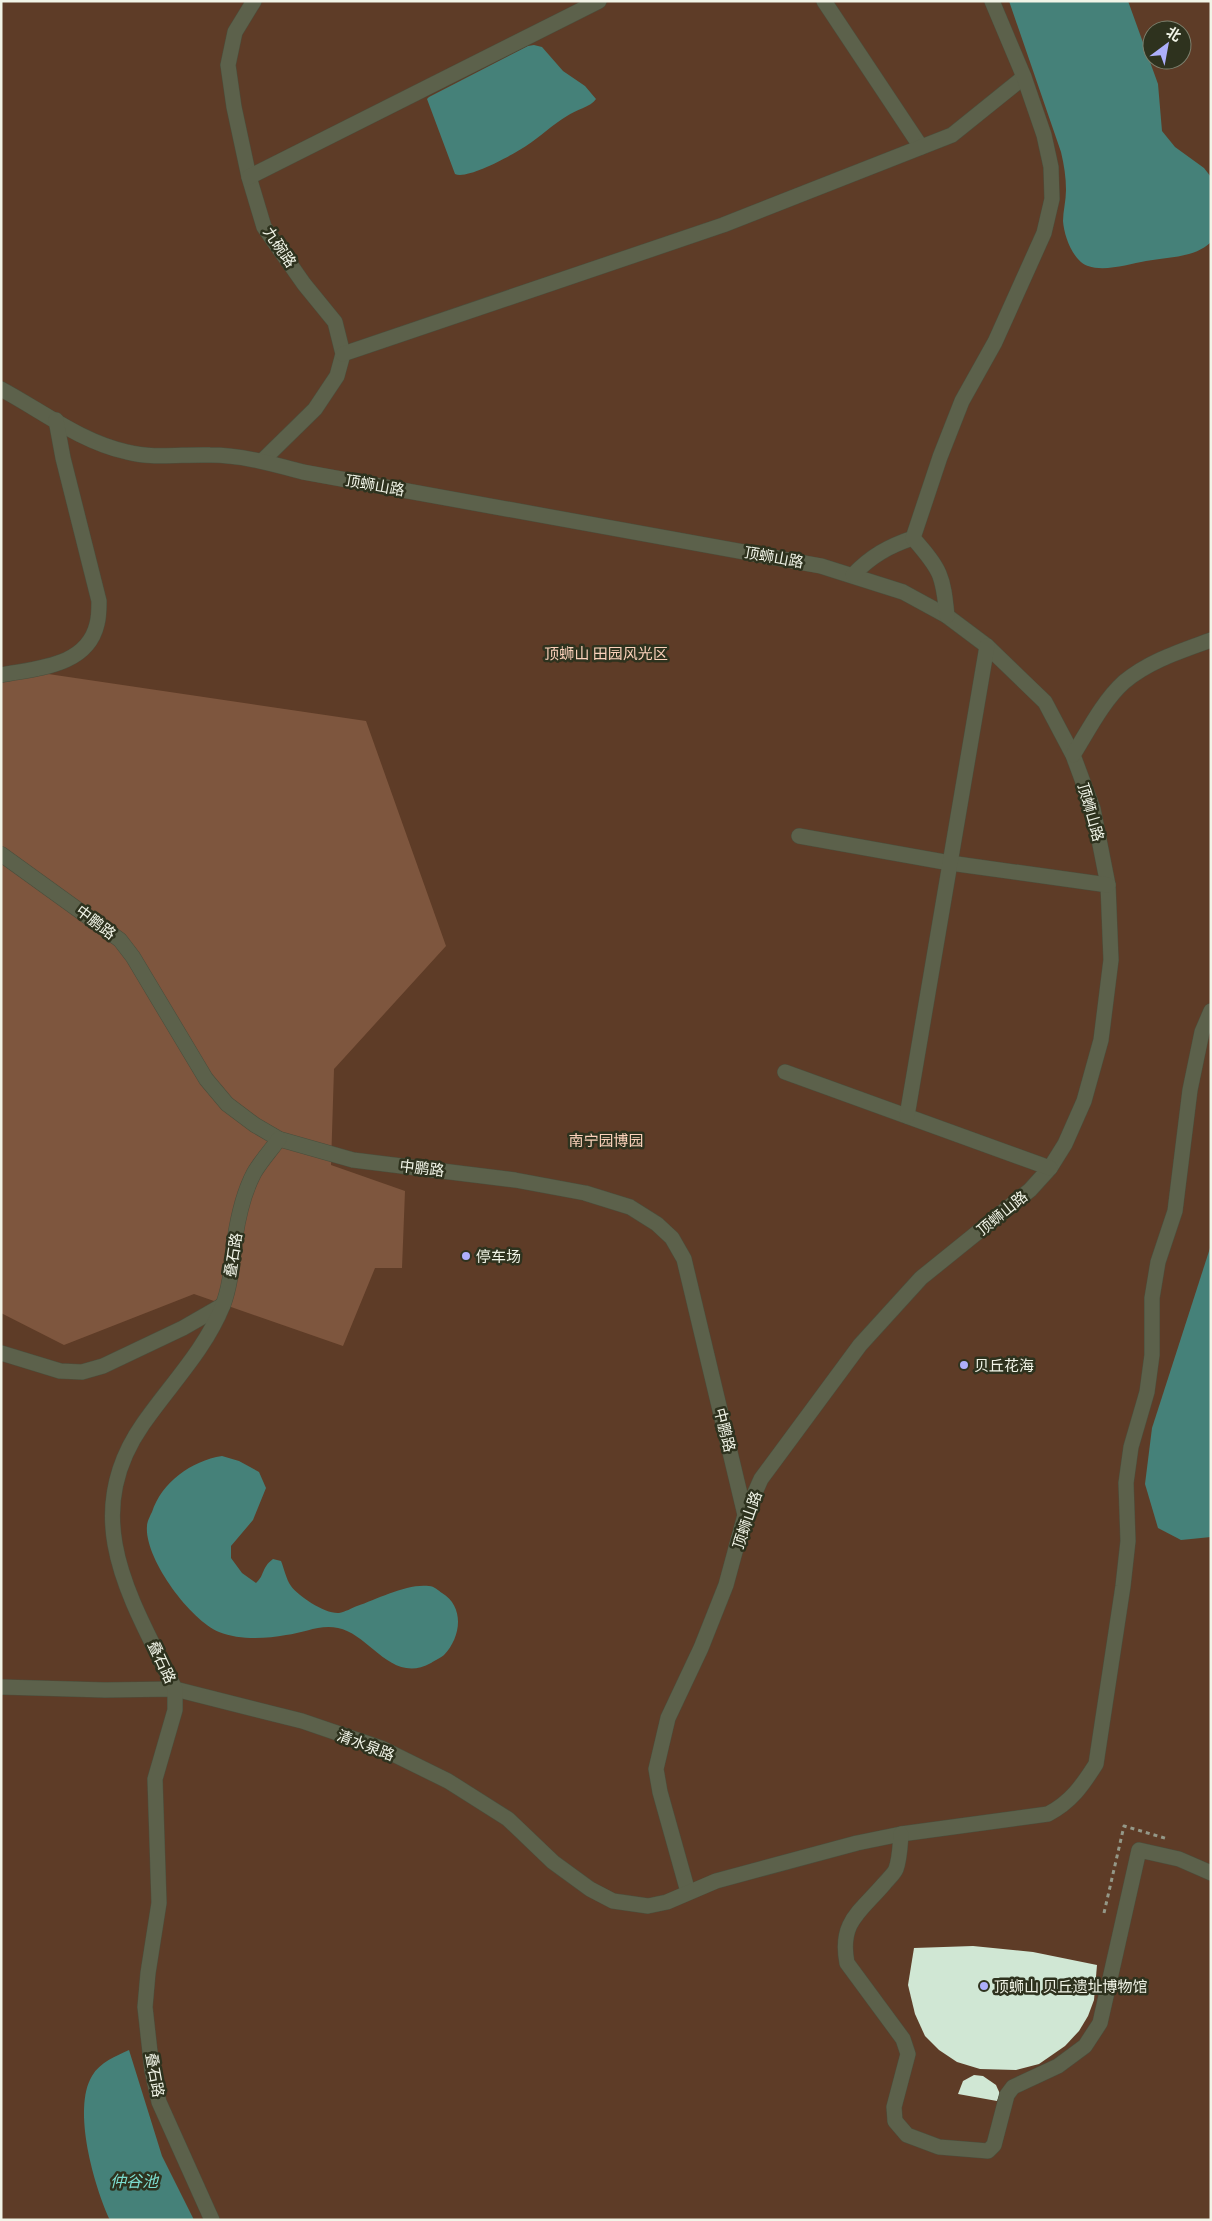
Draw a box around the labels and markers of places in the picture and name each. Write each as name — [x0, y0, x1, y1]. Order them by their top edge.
place label: 停车场 — [476, 1247, 521, 1266]
marker: 停车场 — [460, 1250, 472, 1262]
place label: 贝丘花海 — [974, 1356, 1034, 1375]
marker: 贝丘花海 — [958, 1359, 970, 1371]
place label: 顶蛳山 贝丘遗址博物馆 — [994, 1977, 1148, 1996]
marker: 顶蛳山 贝丘遗址博物馆 — [978, 1980, 990, 1992]

